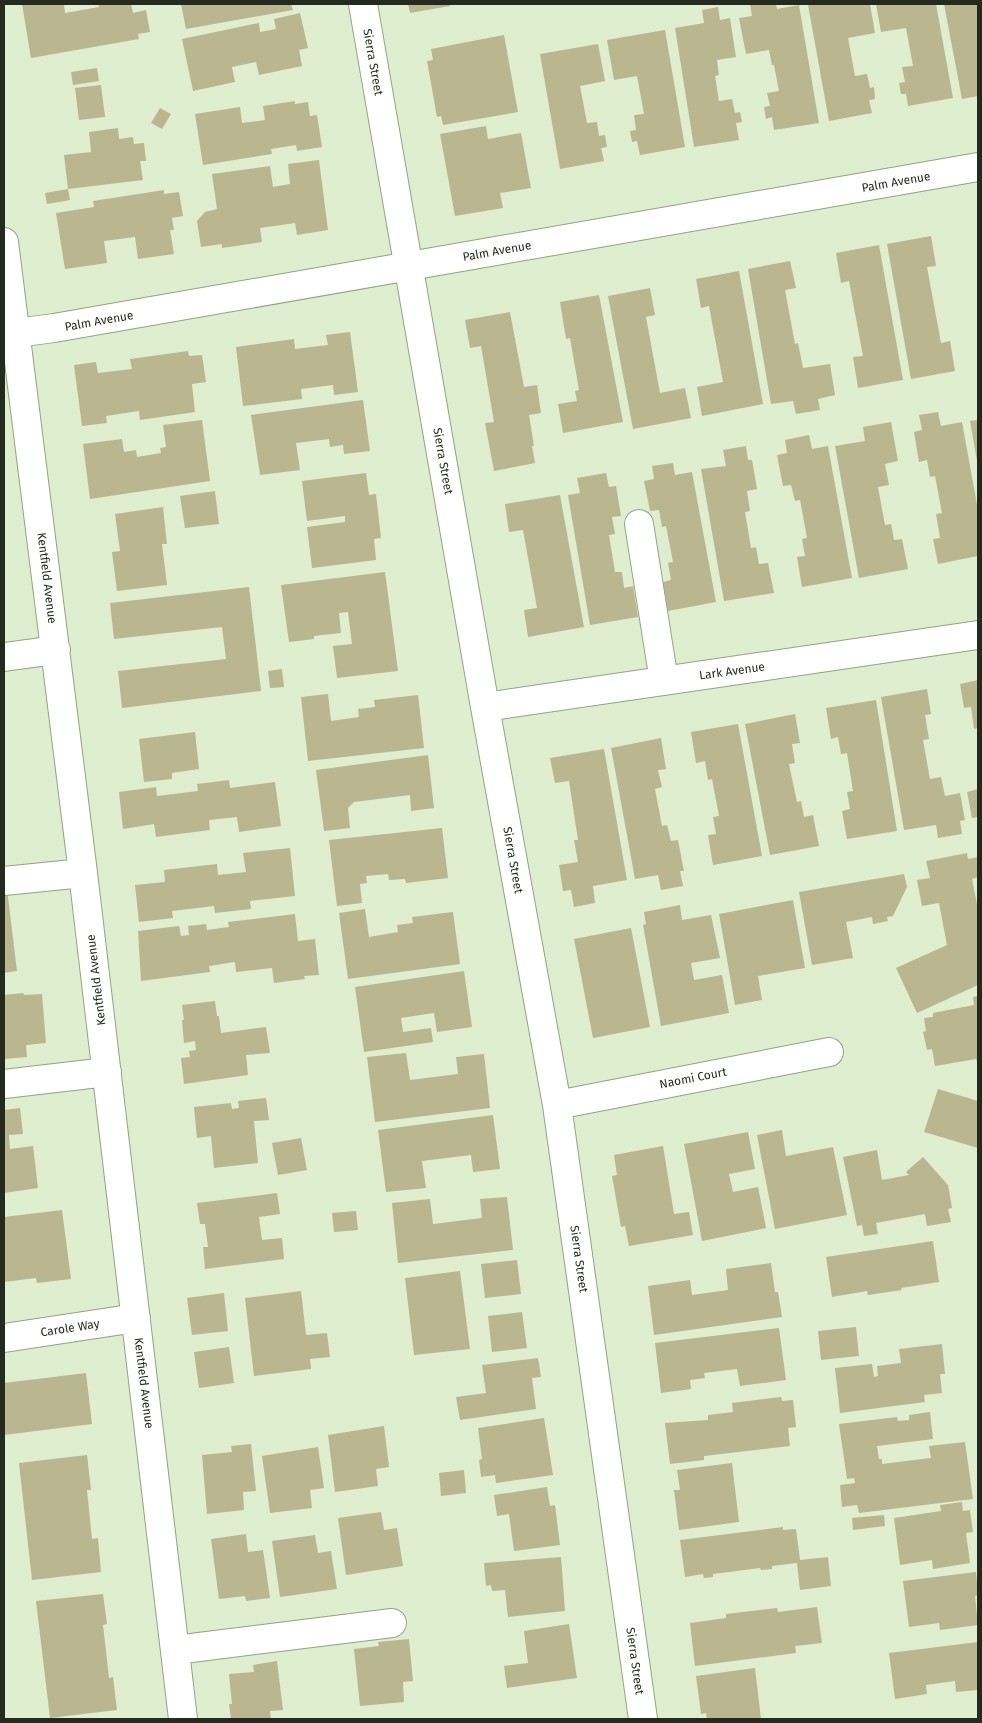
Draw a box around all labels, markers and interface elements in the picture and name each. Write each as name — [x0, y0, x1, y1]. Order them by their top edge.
street label: Sierra Street — [360, 28, 386, 97]
street label: Palm Avenue — [861, 169, 931, 195]
street label: Palm Avenue — [462, 238, 532, 264]
street label: Palm Avenue — [64, 308, 134, 334]
street label: Sierra Street — [430, 427, 456, 496]
street label: Kentfield Avenue — [34, 532, 60, 624]
street label: Lark Avenue — [698, 659, 766, 683]
street label: Sierra Street — [500, 826, 526, 895]
street label: Kentfield Avenue — [83, 934, 109, 1026]
street label: Naomi Court — [658, 1065, 728, 1091]
street label: Sierra Street — [567, 1225, 591, 1294]
street label: Carole Way — [40, 1316, 101, 1340]
street label: Kentfield Avenue — [131, 1337, 157, 1429]
street label: Sierra Street — [623, 1627, 647, 1696]

